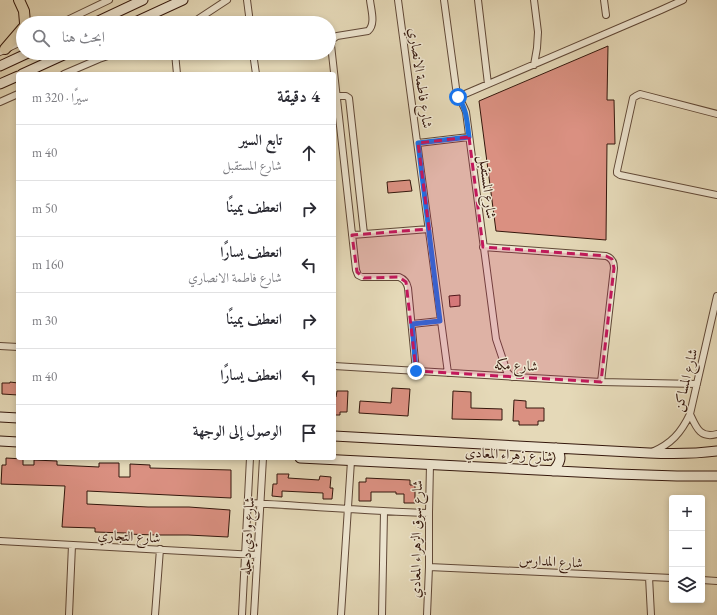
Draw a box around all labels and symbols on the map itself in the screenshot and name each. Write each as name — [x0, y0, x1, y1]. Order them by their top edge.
street label: شارع فاطمة الانصاري — [402, 27, 437, 130]
route start — [449, 88, 467, 106]
street label: شارع المستقبل — [472, 154, 501, 220]
street label: شارع المساكن — [669, 347, 704, 414]
street label: شارع مكه — [494, 355, 538, 378]
route end — [407, 362, 425, 380]
street label: شارع زهراء المعادي — [464, 443, 554, 468]
street label: شارع سوق الزهراء المعادي — [406, 480, 429, 598]
street label: شارع وادي دجله — [236, 496, 261, 576]
street label: شارع التجاري — [97, 525, 161, 550]
street label: شارع المدارس — [518, 550, 584, 575]

